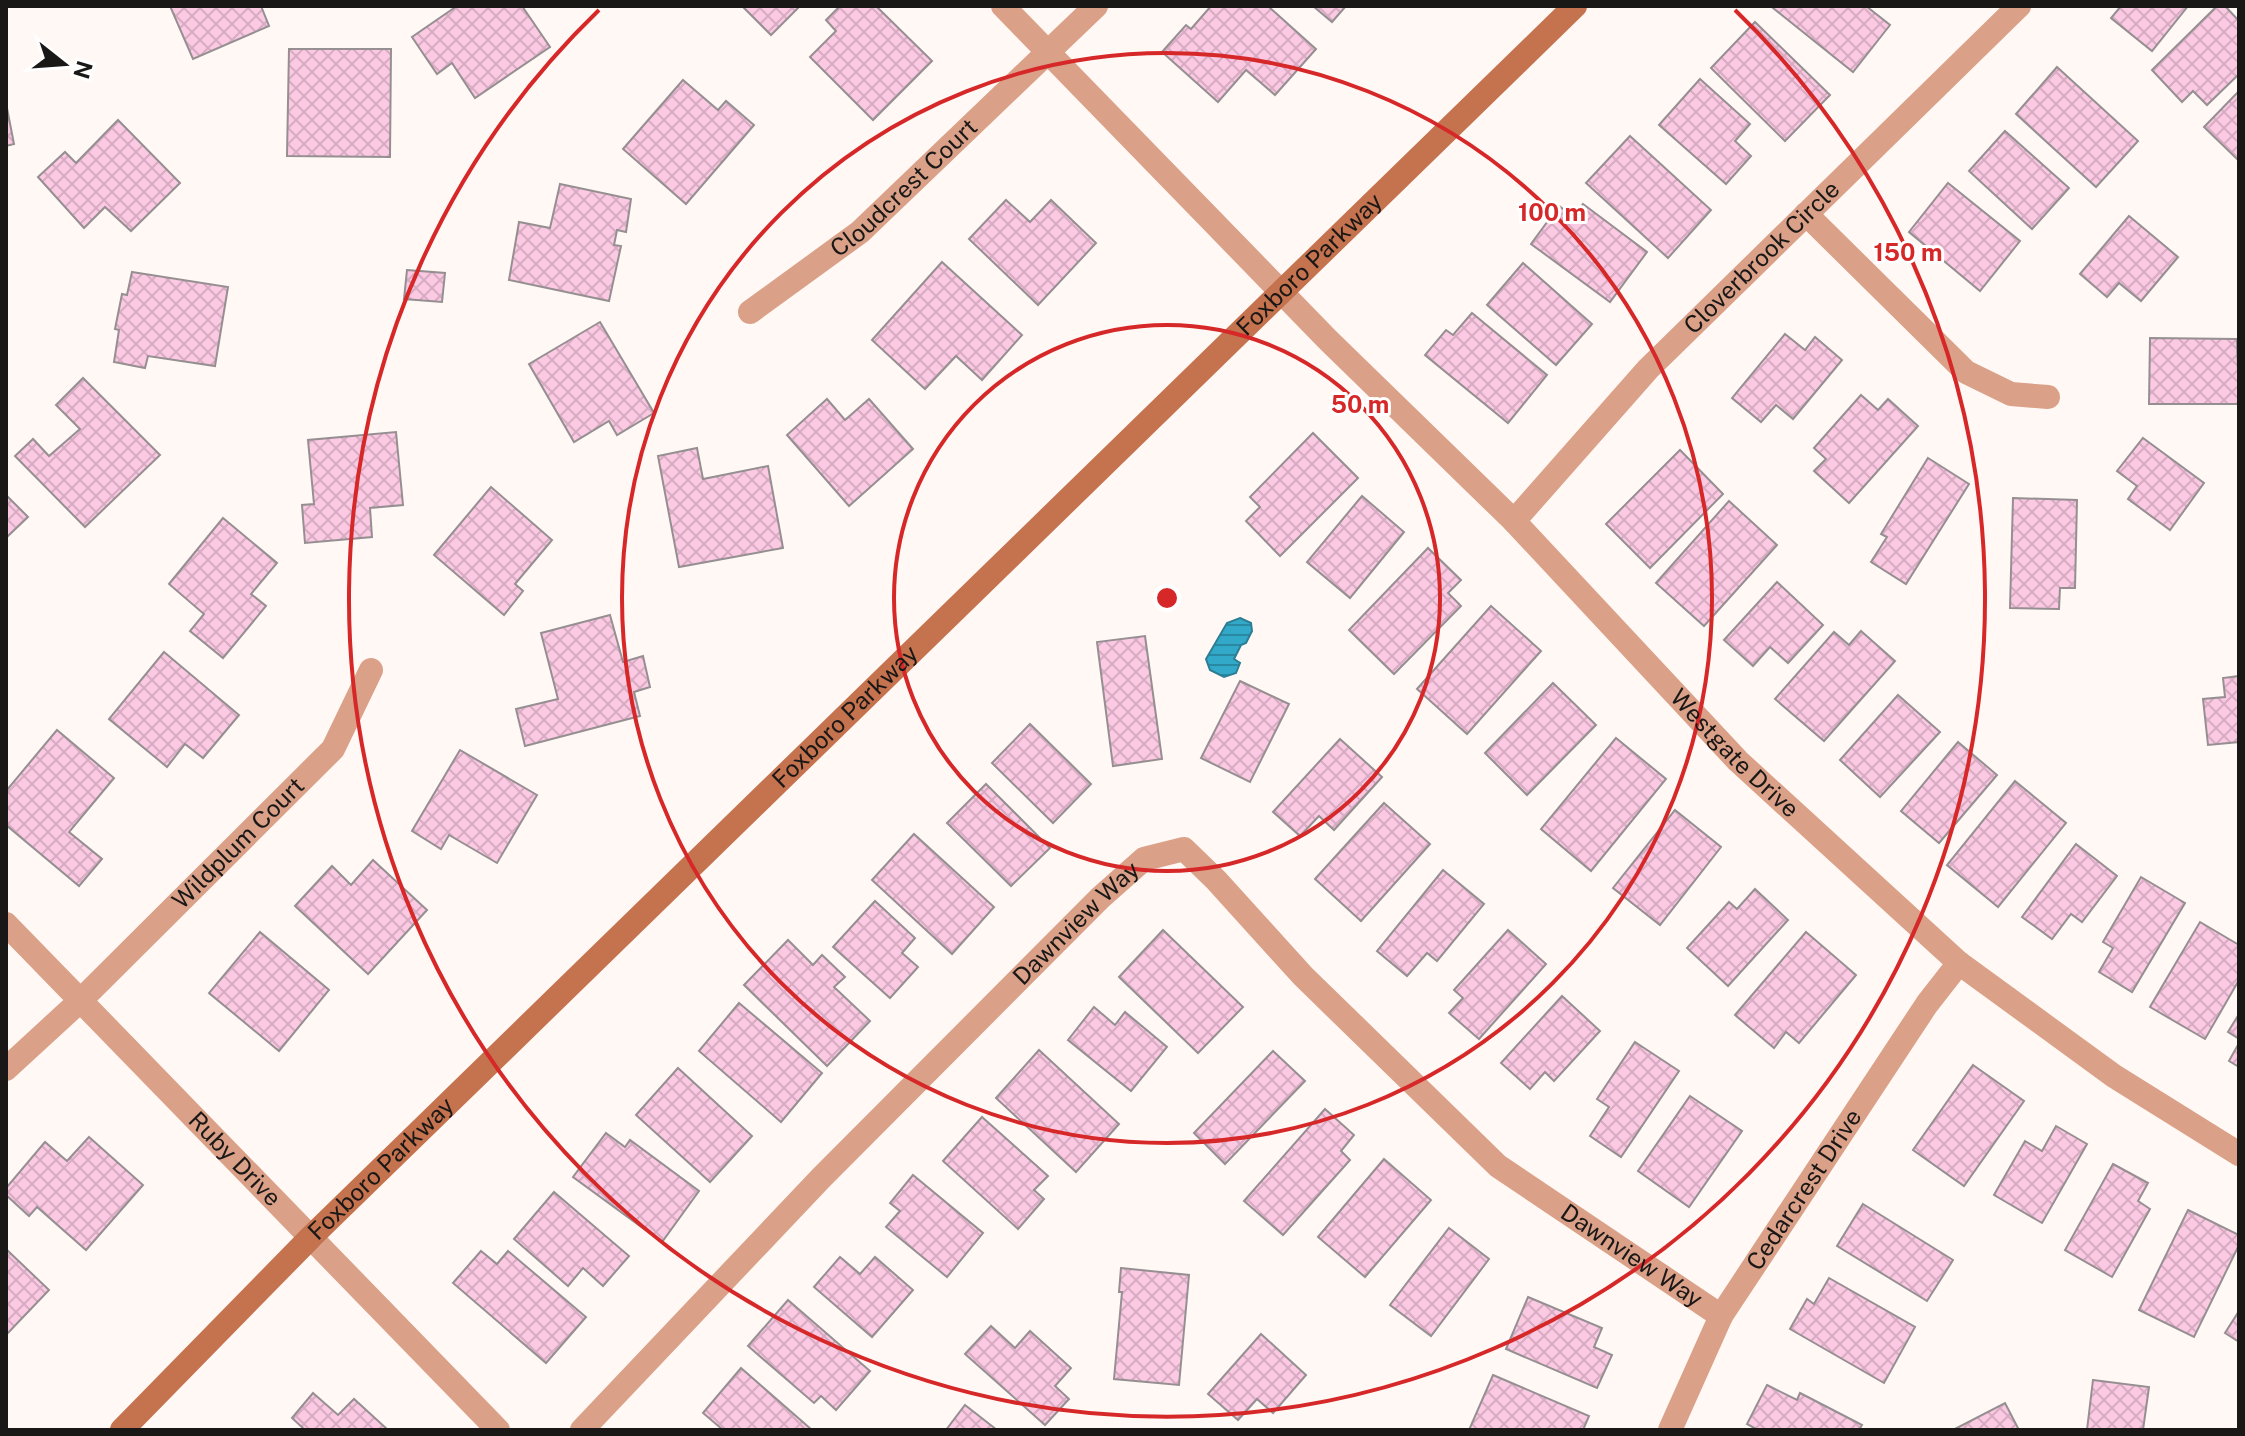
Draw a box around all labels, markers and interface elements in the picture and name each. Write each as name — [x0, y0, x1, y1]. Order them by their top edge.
north arrow — [24, 24, 104, 104]
text: N — [68, 58, 98, 82]
street label: Cloudcrest Court — [824, 113, 982, 262]
street label: Cloverbrook Circle — [1678, 175, 1845, 339]
street label: Foxboro Parkway — [1230, 187, 1388, 341]
text: 100 m — [1518, 198, 1586, 226]
text: 150 m — [1874, 238, 1942, 266]
text: 50 m — [1331, 390, 1389, 418]
centre of rings — [1153, 584, 1181, 612]
street label: Foxboro Parkway — [766, 639, 923, 793]
street label: Westgate Drive — [1665, 683, 1805, 823]
street label: Wildplum Court — [166, 771, 309, 914]
street label: Dawnview Way — [1007, 855, 1144, 990]
street label: Foxboro Parkway — [302, 1091, 459, 1245]
street label: Cedarcrest Drive — [1740, 1104, 1867, 1275]
street label: Ruby Drive — [183, 1106, 287, 1211]
street label: Dawnview Way — [1556, 1197, 1708, 1313]

